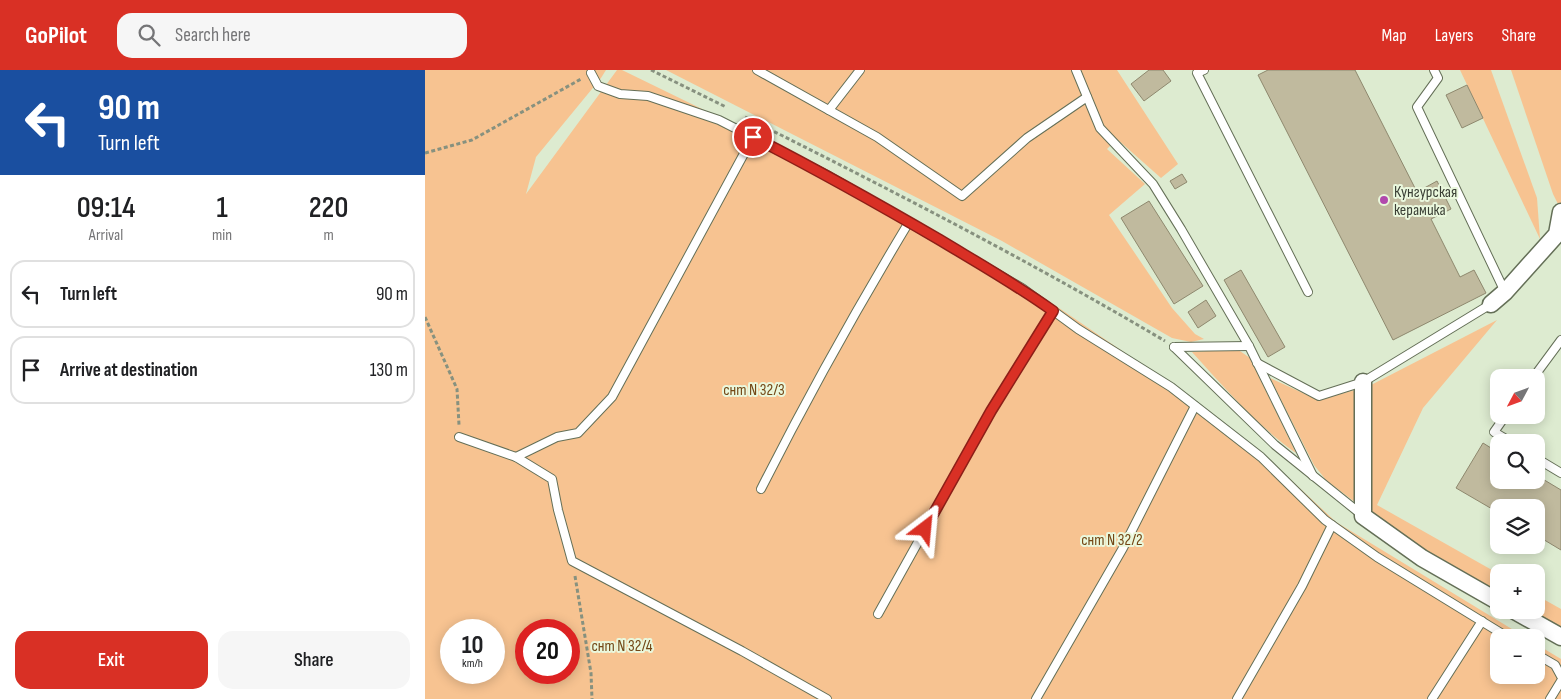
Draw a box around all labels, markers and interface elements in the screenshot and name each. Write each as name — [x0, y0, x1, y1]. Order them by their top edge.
search box — [117, 13, 467, 58]
text: GoPilot — [25, 21, 87, 50]
icon: search — [135, 21, 163, 49]
text: Search here — [175, 24, 251, 47]
text: Map — [1382, 25, 1407, 46]
text: Layers — [1435, 25, 1474, 46]
text: Share — [1502, 25, 1536, 46]
text: 90 m — [98, 87, 160, 130]
icon: left — [15, 90, 80, 155]
pin — [732, 116, 774, 158]
icon: arrive — [739, 123, 767, 151]
text: Turn left — [98, 130, 160, 157]
place label: Кунгурская керамика — [1394, 183, 1457, 220]
text: 09:14 — [77, 190, 135, 226]
text: 1 — [216, 190, 228, 226]
text: 220 — [309, 190, 348, 226]
marker: Кунгурская керамика — [1378, 194, 1390, 206]
text: Arrival — [89, 226, 123, 245]
text: min — [212, 226, 232, 245]
text: m — [323, 226, 334, 245]
icon: left — [17, 280, 45, 308]
text: Turn left — [60, 283, 117, 306]
text: 90 m — [376, 283, 408, 306]
icon: arrive — [17, 356, 45, 384]
text: Arrive at destination — [60, 359, 198, 382]
text: 130 m — [370, 359, 408, 382]
north arrow — [1490, 369, 1545, 424]
map controls — [1490, 369, 1545, 684]
park label: снт N 32/3 — [723, 381, 785, 400]
button: search — [1490, 434, 1545, 489]
button: layers — [1490, 499, 1545, 554]
position arrow — [898, 502, 950, 554]
park label: снт N 32/2 — [1081, 531, 1143, 550]
button: + — [1490, 564, 1545, 619]
speed limit sign: 20 — [515, 619, 580, 684]
button: − — [1490, 629, 1545, 684]
text: 10 — [462, 630, 483, 661]
button: Exit — [15, 631, 208, 689]
button: Share — [218, 631, 410, 689]
park label: снт N 32/4 — [592, 637, 653, 656]
text: km/h — [462, 656, 483, 671]

